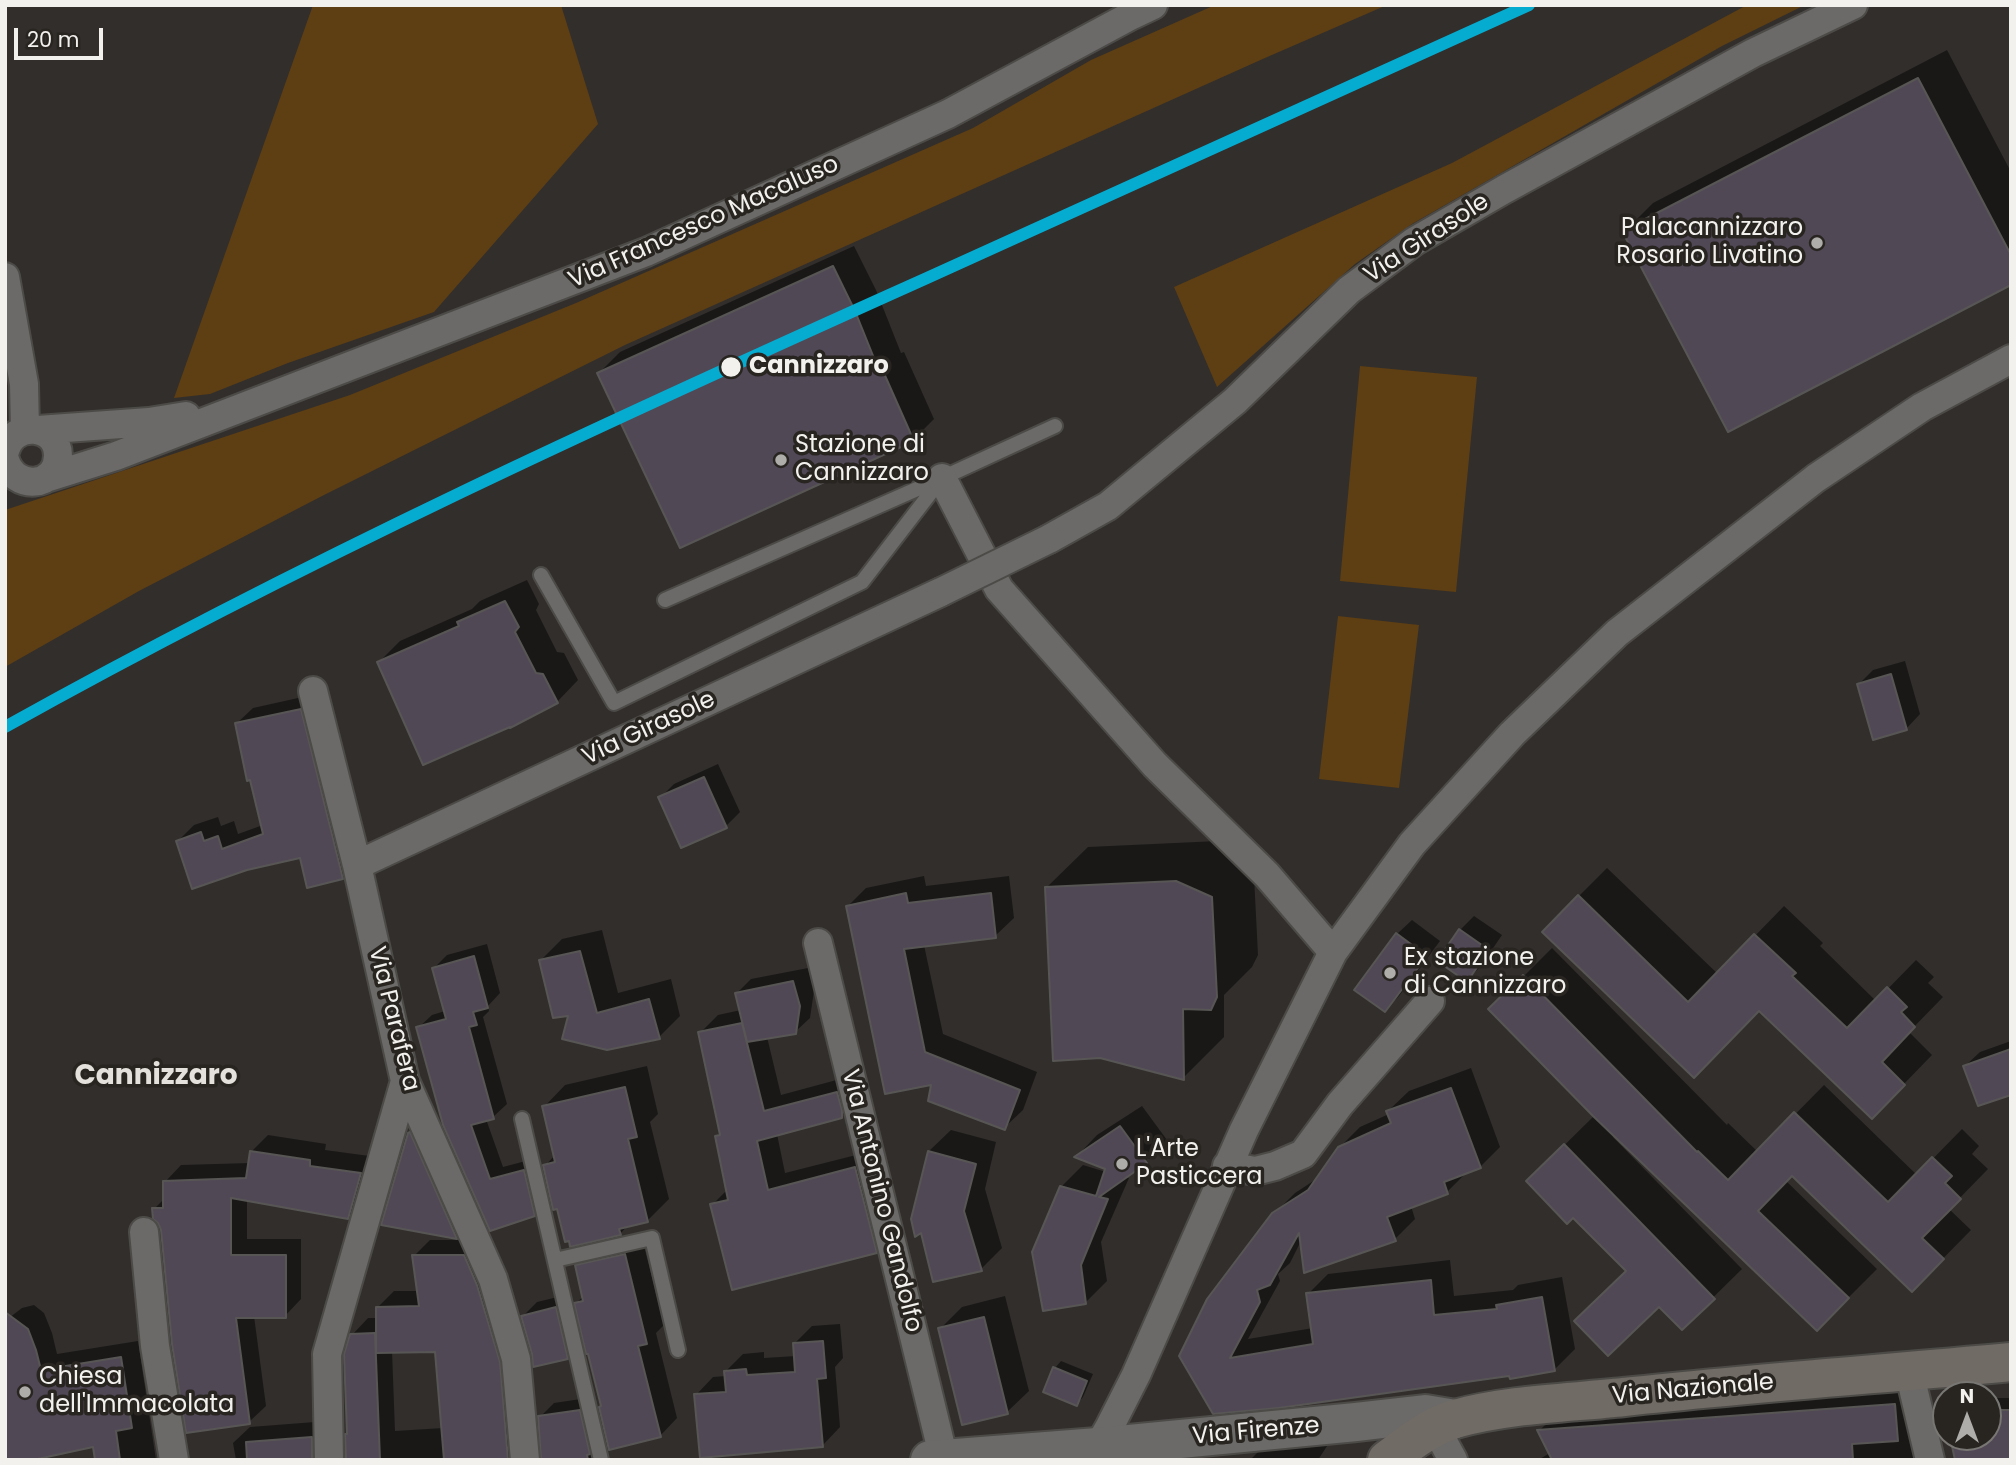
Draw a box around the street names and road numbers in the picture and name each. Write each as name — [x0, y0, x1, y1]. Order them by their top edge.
street label: Via Francesco Macaluso — [565, 150, 843, 296]
street label: Via Girasole — [1359, 188, 1495, 290]
street label: Via Girasole — [578, 686, 720, 772]
street label: Via Parafera — [361, 944, 425, 1094]
street label: Via Antonino Gandolfo — [834, 1067, 928, 1335]
street label: Via Nazionale — [1611, 1369, 1775, 1411]
street label: Via Firenze — [1191, 1412, 1321, 1452]

